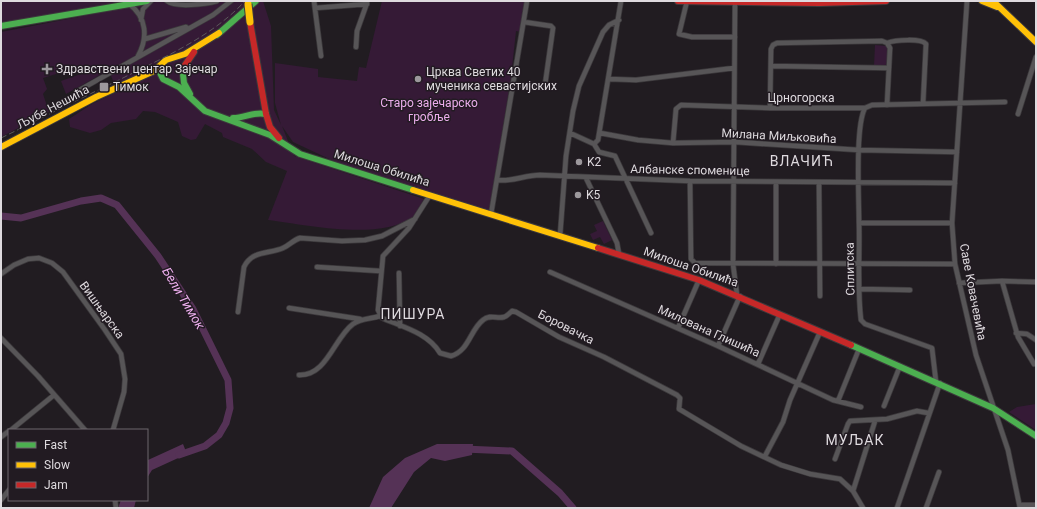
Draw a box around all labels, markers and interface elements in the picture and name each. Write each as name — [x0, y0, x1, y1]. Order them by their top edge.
place label: Здравствени центар Зајечар — [56, 62, 218, 76]
marker: Здравствени центар Зајечар — [41, 63, 53, 75]
place label: Црква Светих 40 мученика севастијских — [426, 65, 557, 93]
marker: Црква Светих 40 мученика севастијских — [413, 74, 423, 84]
place label: Тимок — [113, 80, 149, 94]
marker: Тимок — [98, 81, 110, 93]
street label: Љубе Нешића — [15, 82, 91, 132]
street label: Црногорска — [767, 91, 835, 105]
park label: Старо зајечарско гробље — [380, 96, 478, 124]
street label: Милана Миљковића — [721, 126, 837, 146]
street label: Милоша Обилића — [332, 147, 432, 189]
district label: ВЛАЧИЋ — [770, 153, 834, 169]
place label: K2 — [587, 155, 602, 169]
marker: K2 — [574, 157, 584, 167]
street label: Албанске споменице — [630, 162, 750, 178]
place label: K5 — [586, 188, 601, 202]
marker: K5 — [573, 190, 583, 200]
street label: Сплитска — [843, 242, 857, 296]
street label: Саве Ковачевића — [957, 242, 989, 342]
street label: Милоша Обилића — [642, 244, 740, 290]
water label: Бели Тимок — [159, 265, 209, 333]
street label: Вишњарска — [77, 279, 127, 341]
street label: Милована Глишића — [656, 302, 762, 360]
district label: ПИШУРА — [381, 306, 445, 322]
street label: Боровачка — [536, 307, 596, 347]
legend — [8, 429, 148, 501]
district label: МУЉАК — [826, 432, 884, 448]
text: Fast — [44, 438, 67, 452]
text: Slow — [44, 458, 70, 472]
text: Jam — [44, 478, 68, 492]

